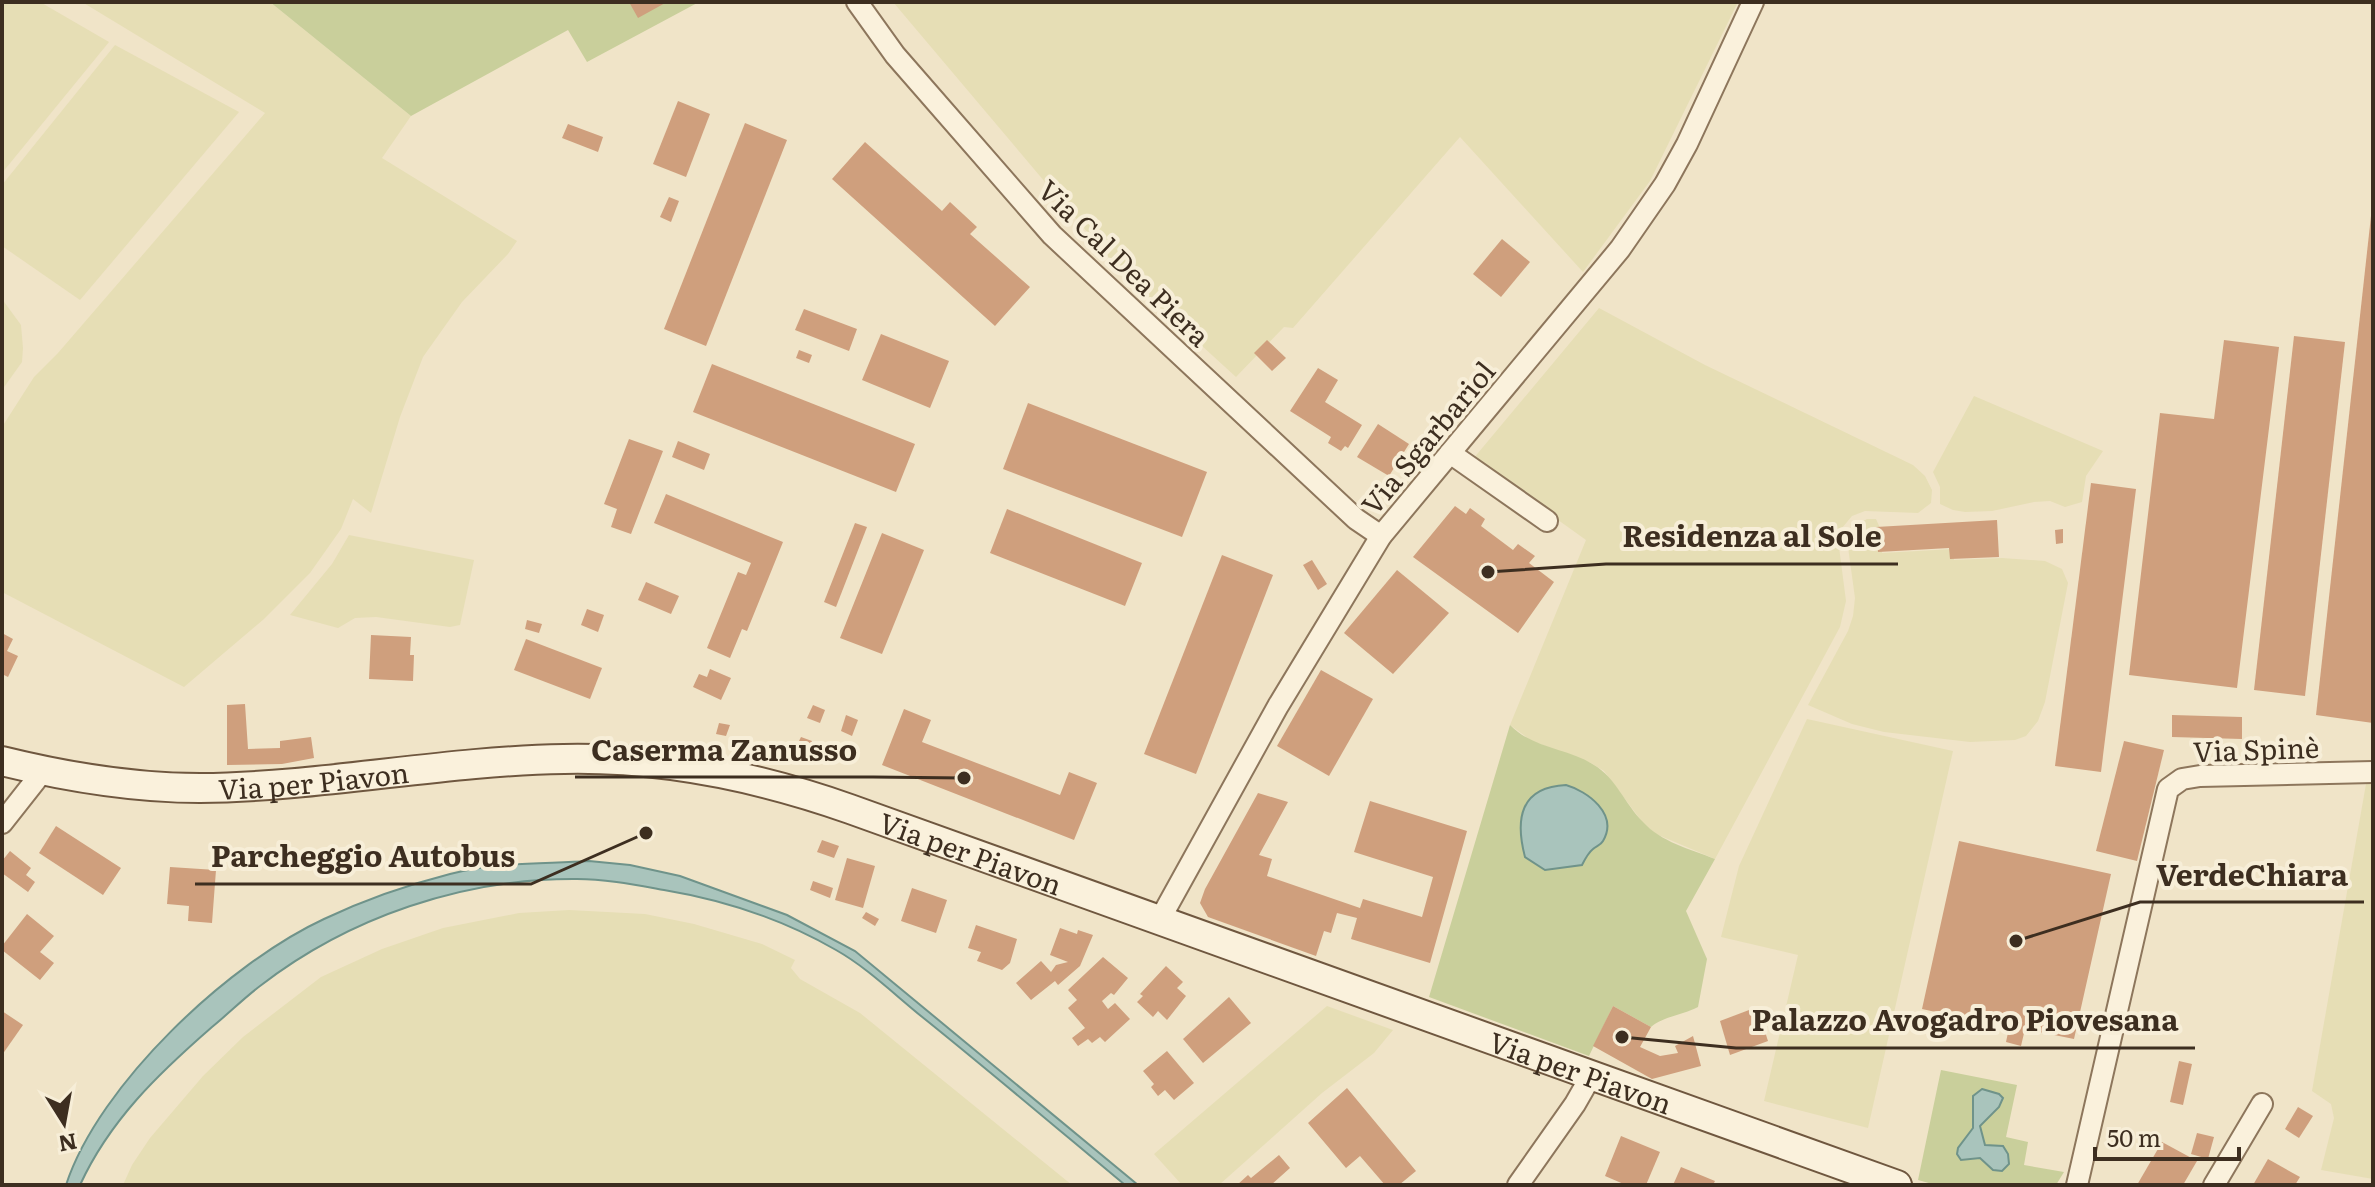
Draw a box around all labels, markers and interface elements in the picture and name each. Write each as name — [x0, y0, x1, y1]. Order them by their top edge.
street label: Via Cal Dea Piera — [1029, 169, 1221, 355]
street label: Via Sgarbariol — [1350, 351, 1504, 523]
callout: Residenza al Sole — [1606, 510, 1898, 564]
text: Residenza al Sole — [1622, 512, 1882, 556]
callout: Caserma Zanusso — [575, 723, 873, 777]
street label: Via Spinè — [2192, 725, 2320, 771]
text: Caserma Zanusso — [591, 726, 857, 770]
street label: Via per Piavon — [217, 750, 411, 809]
street label: Via per Piavon — [874, 800, 1068, 905]
callout: Parcheggio Autobus — [195, 830, 531, 884]
text: Parcheggio Autobus — [211, 832, 515, 876]
callout: VerdeChiara — [2140, 848, 2364, 902]
text: VerdeChiara — [2156, 851, 2349, 895]
callout: Palazzo Avogadro Piovesana — [1736, 994, 2195, 1048]
text: Palazzo Avogadro Piovesana — [1751, 996, 2179, 1040]
street label: Via per Piavon — [1484, 1019, 1678, 1124]
north arrow — [24, 1083, 104, 1163]
scale bar — [2095, 1111, 2239, 1161]
text: 50 m — [2107, 1119, 2161, 1154]
text: N — [56, 1126, 80, 1162]

